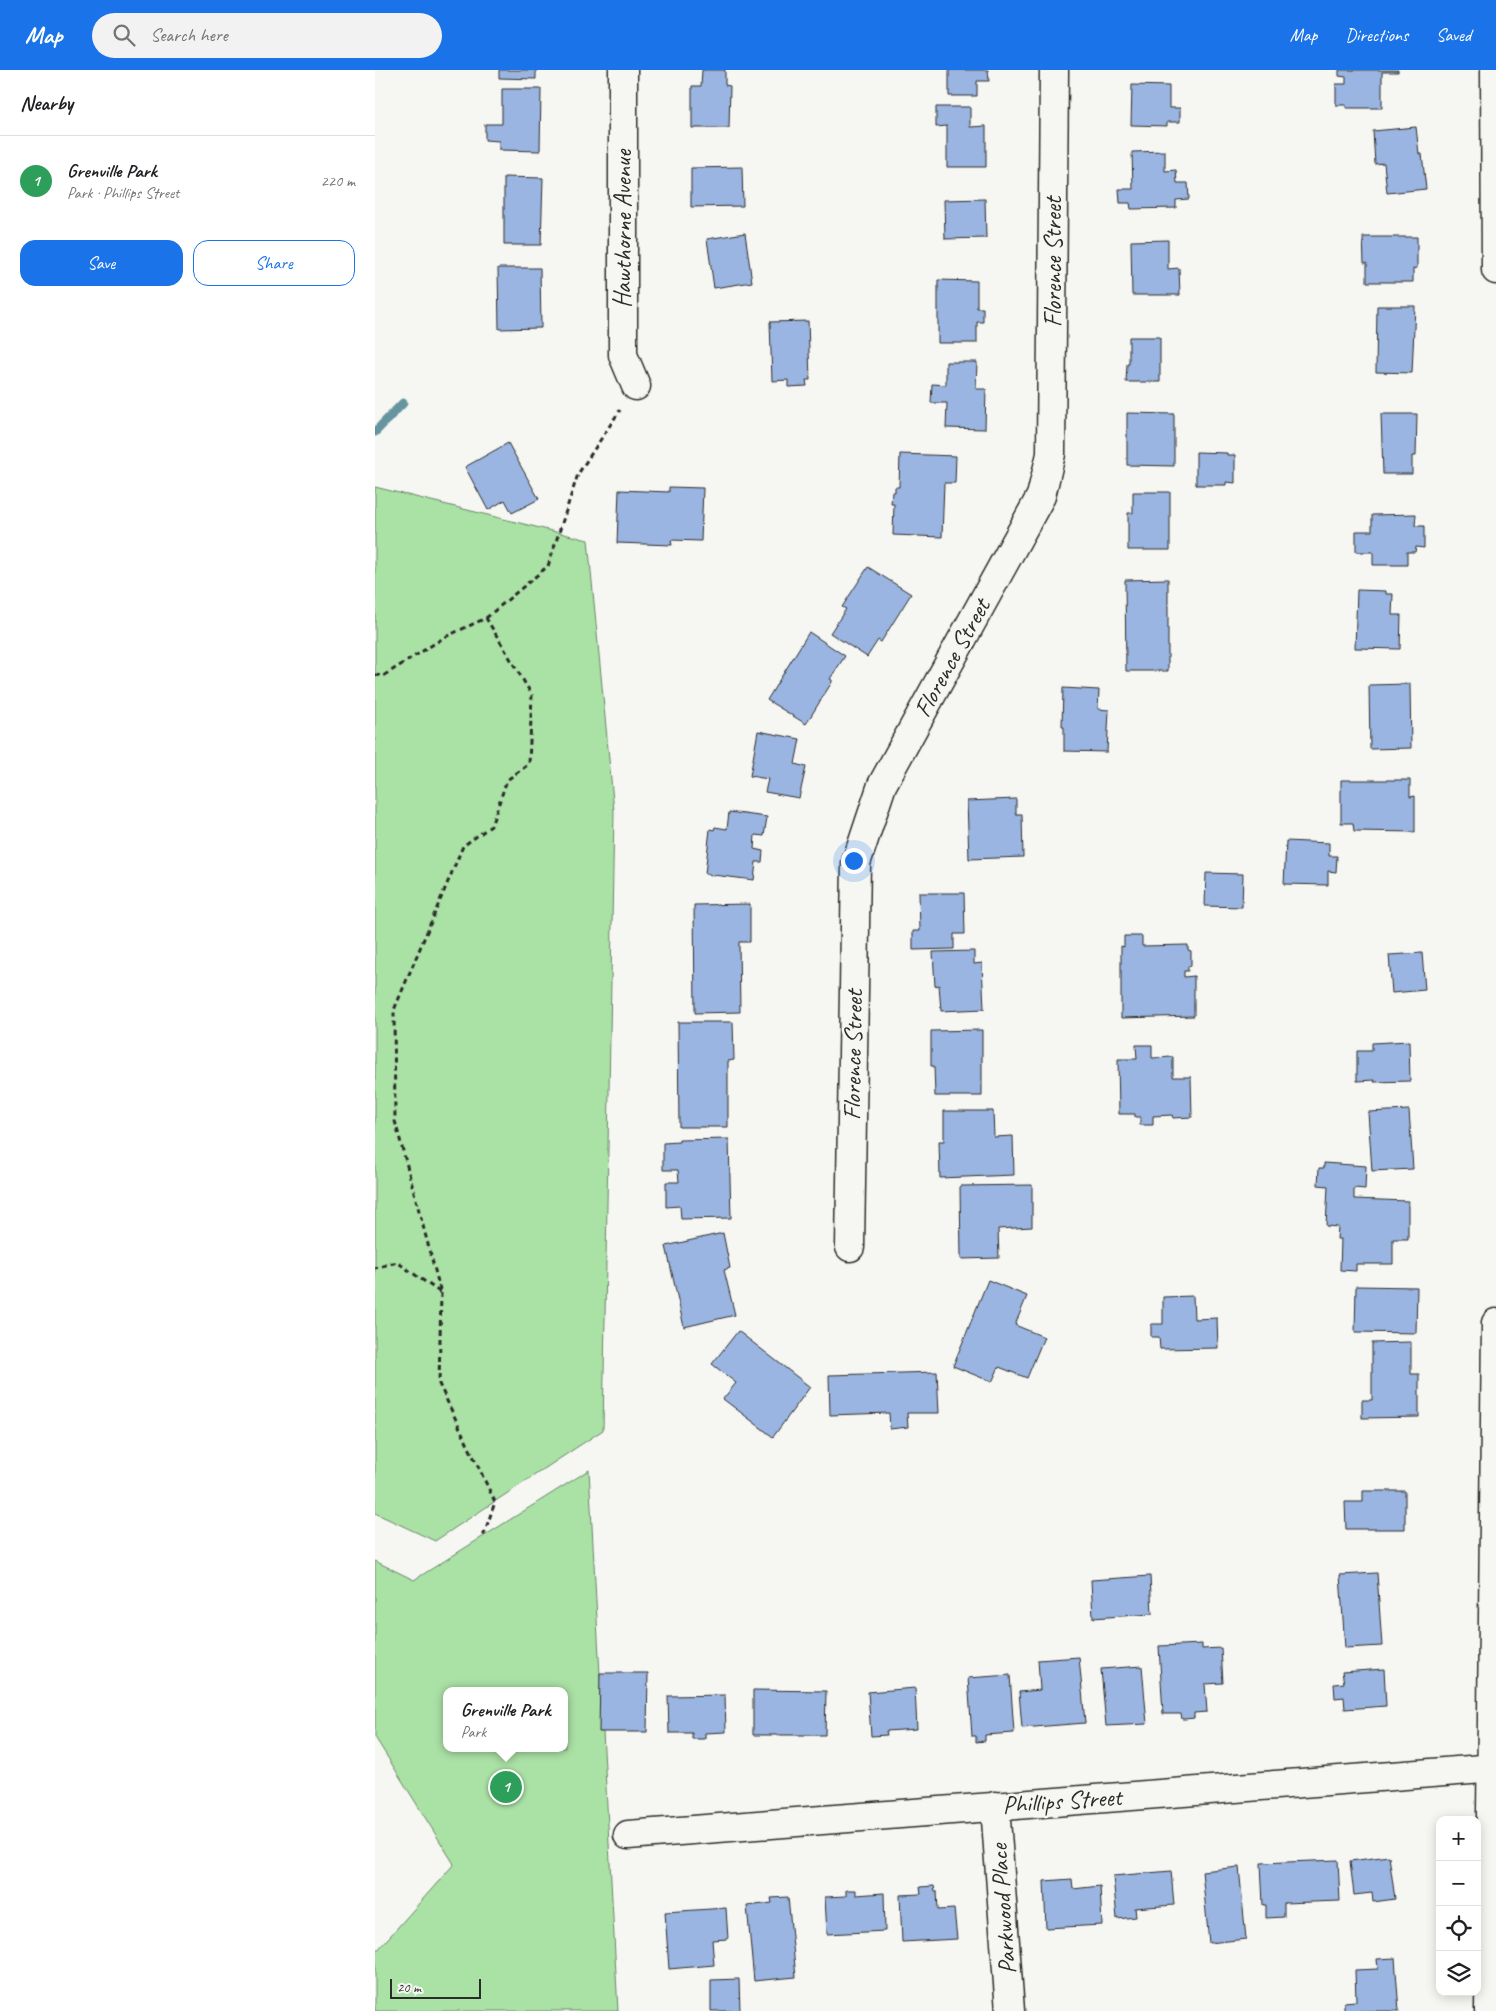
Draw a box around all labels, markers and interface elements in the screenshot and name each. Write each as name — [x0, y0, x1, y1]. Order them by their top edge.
search box — [92, 13, 442, 58]
text: Map — [25, 20, 62, 50]
icon: search — [110, 21, 138, 49]
text: Search here — [150, 23, 228, 47]
text: Map — [1290, 24, 1317, 46]
text: Directions — [1345, 24, 1408, 46]
text: Saved — [1436, 24, 1471, 46]
text: Nearby — [20, 90, 73, 116]
street label: Hawthorne Avenue — [607, 148, 639, 308]
text: Grenville Park — [67, 159, 157, 183]
text: 1 — [32, 171, 40, 191]
text: 220 m — [321, 171, 355, 191]
text: Park · Phillips Street — [67, 183, 179, 203]
street label: Florence Street — [1037, 194, 1069, 327]
button: Save — [20, 240, 183, 286]
button: Share — [193, 240, 355, 286]
street label: Florence Street — [906, 591, 999, 723]
your location — [841, 848, 867, 874]
street label: Florence Street — [836, 987, 870, 1120]
popup — [443, 1687, 568, 1752]
text: Grenville Park — [461, 1698, 550, 1722]
text: Park — [461, 1722, 486, 1742]
pin: 1 — [490, 1768, 522, 1806]
street label: Phillips Street — [1001, 1781, 1125, 1821]
map controls — [1436, 1816, 1481, 1996]
button: + — [1436, 1816, 1481, 1861]
street label: Parkwood Place — [982, 1841, 1024, 1975]
button: − — [1436, 1861, 1481, 1906]
button: locate — [1436, 1906, 1481, 1951]
button: layers — [1436, 1951, 1481, 1996]
scale bar — [390, 1976, 481, 1999]
text: 20 m — [397, 1979, 421, 1996]

